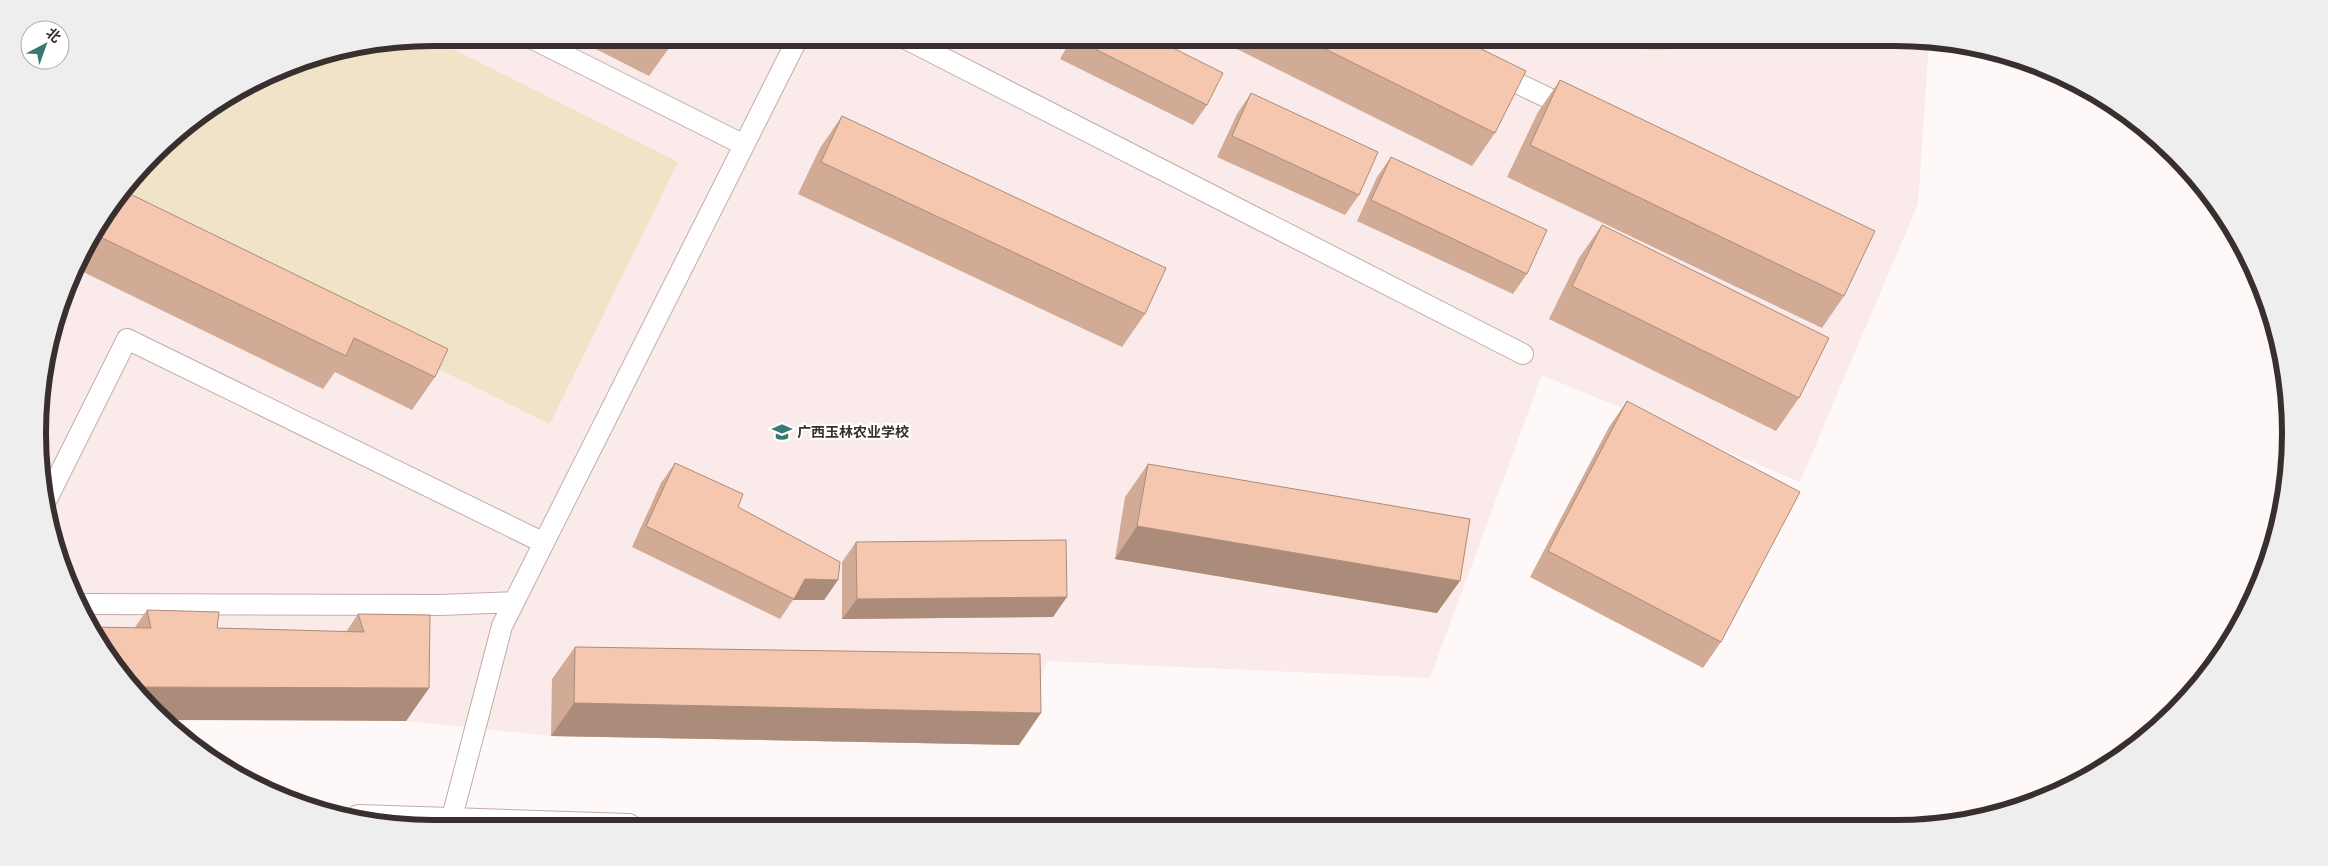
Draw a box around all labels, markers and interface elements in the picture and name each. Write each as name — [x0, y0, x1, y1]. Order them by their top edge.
north arrow — [20, 20, 70, 70]
text: 北 — [42, 25, 64, 47]
school or university icon: 广西玉林农业学校 — [771, 421, 793, 443]
place label: 广西玉林农业学校 — [797, 424, 909, 441]

